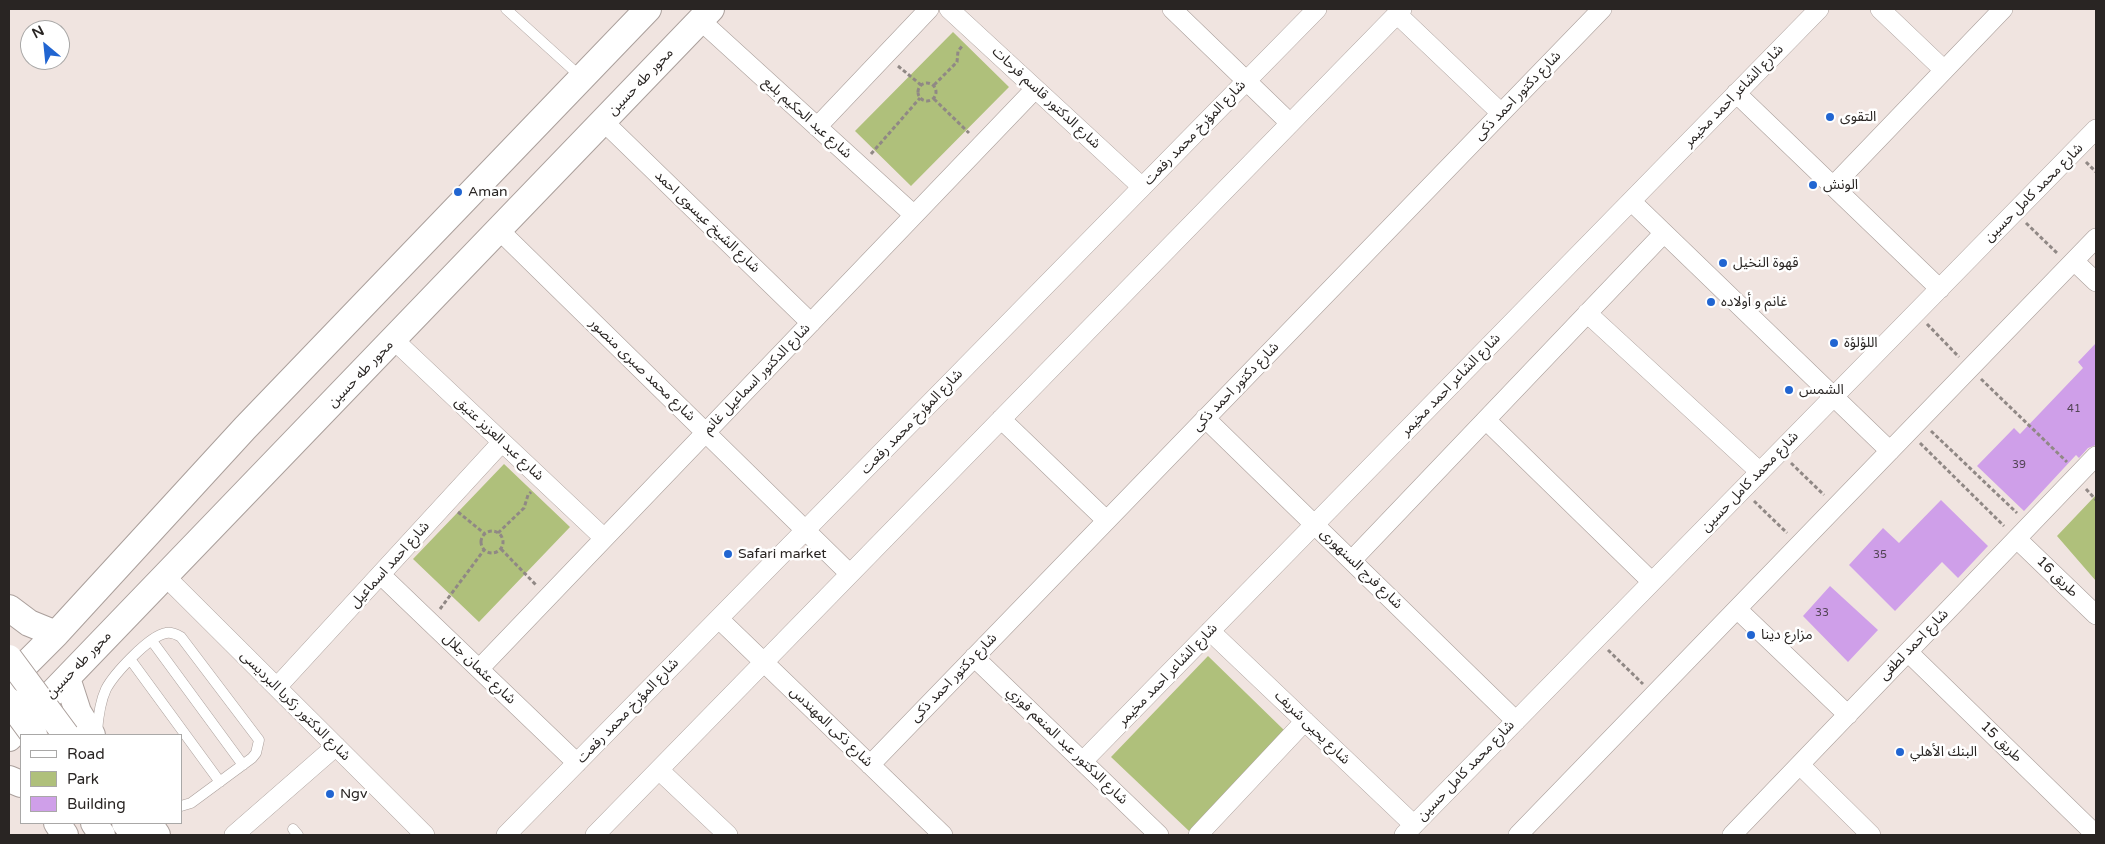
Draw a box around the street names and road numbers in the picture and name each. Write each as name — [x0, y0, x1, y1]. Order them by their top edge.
street label: شارع الشاعر احمد مخيمر — [1681, 41, 1787, 151]
street label: شارع الدكتور قاسم فرحات — [988, 43, 1104, 153]
street label: محور طه حسين — [605, 45, 677, 119]
street label: شارع دكتور احمد ذكى — [1471, 48, 1565, 144]
street label: شارع عبد الحكيم بلبع — [759, 74, 855, 162]
street label: شارع المؤرخ محمد رفعت — [1141, 77, 1249, 189]
street label: شارع محمد كامل حسين — [1981, 140, 2087, 246]
street label: شارع الشيخ عيسوى احمد — [651, 167, 763, 277]
street label: شارع محمد صبرى منصور — [586, 315, 698, 425]
street label: شارع الدكتور اسماعيل غانم — [700, 320, 814, 438]
street label: شارع الشاعر احمد مخيمر — [1398, 330, 1504, 440]
street label: محور طه حسين — [325, 337, 397, 411]
street label: شارع دكتور احمد ذكى — [1189, 339, 1283, 435]
street label: شارع المؤرخ محمد رفعت — [858, 366, 966, 478]
street label: شارع عبد العزيز عتيق — [451, 393, 547, 485]
street label: شارع محمد كامل حسين — [1698, 428, 1802, 536]
street label: شارع احمد اسماعيل — [347, 518, 433, 612]
street label: شارع فرج السنهورى — [1316, 525, 1406, 613]
street label: طريق 16 — [2033, 553, 2081, 601]
street label: شارع احمد لطفى — [1876, 606, 1952, 684]
street label: شارع الشاعر احمد مخيمر — [1115, 620, 1221, 730]
street label: محور طه حسين — [43, 628, 115, 702]
street label: شارع عثمان جلال — [439, 630, 519, 708]
street label: شارع دكتور احمد ذكى — [907, 630, 1001, 726]
street label: شارع الدكتور زكريا البرديسى — [236, 647, 354, 765]
street label: شارع المؤرخ محمد رفعت — [574, 655, 682, 767]
street label: شارع ذكى المهندس — [786, 683, 876, 771]
street label: شارع الدكتور عبد المنعم فوزي — [1003, 684, 1131, 808]
street label: شارع يحيى شريف — [1271, 688, 1353, 768]
street label: شارع محمد كامل حسين — [1414, 717, 1518, 825]
street label: طريق 15 — [1977, 718, 2025, 766]

